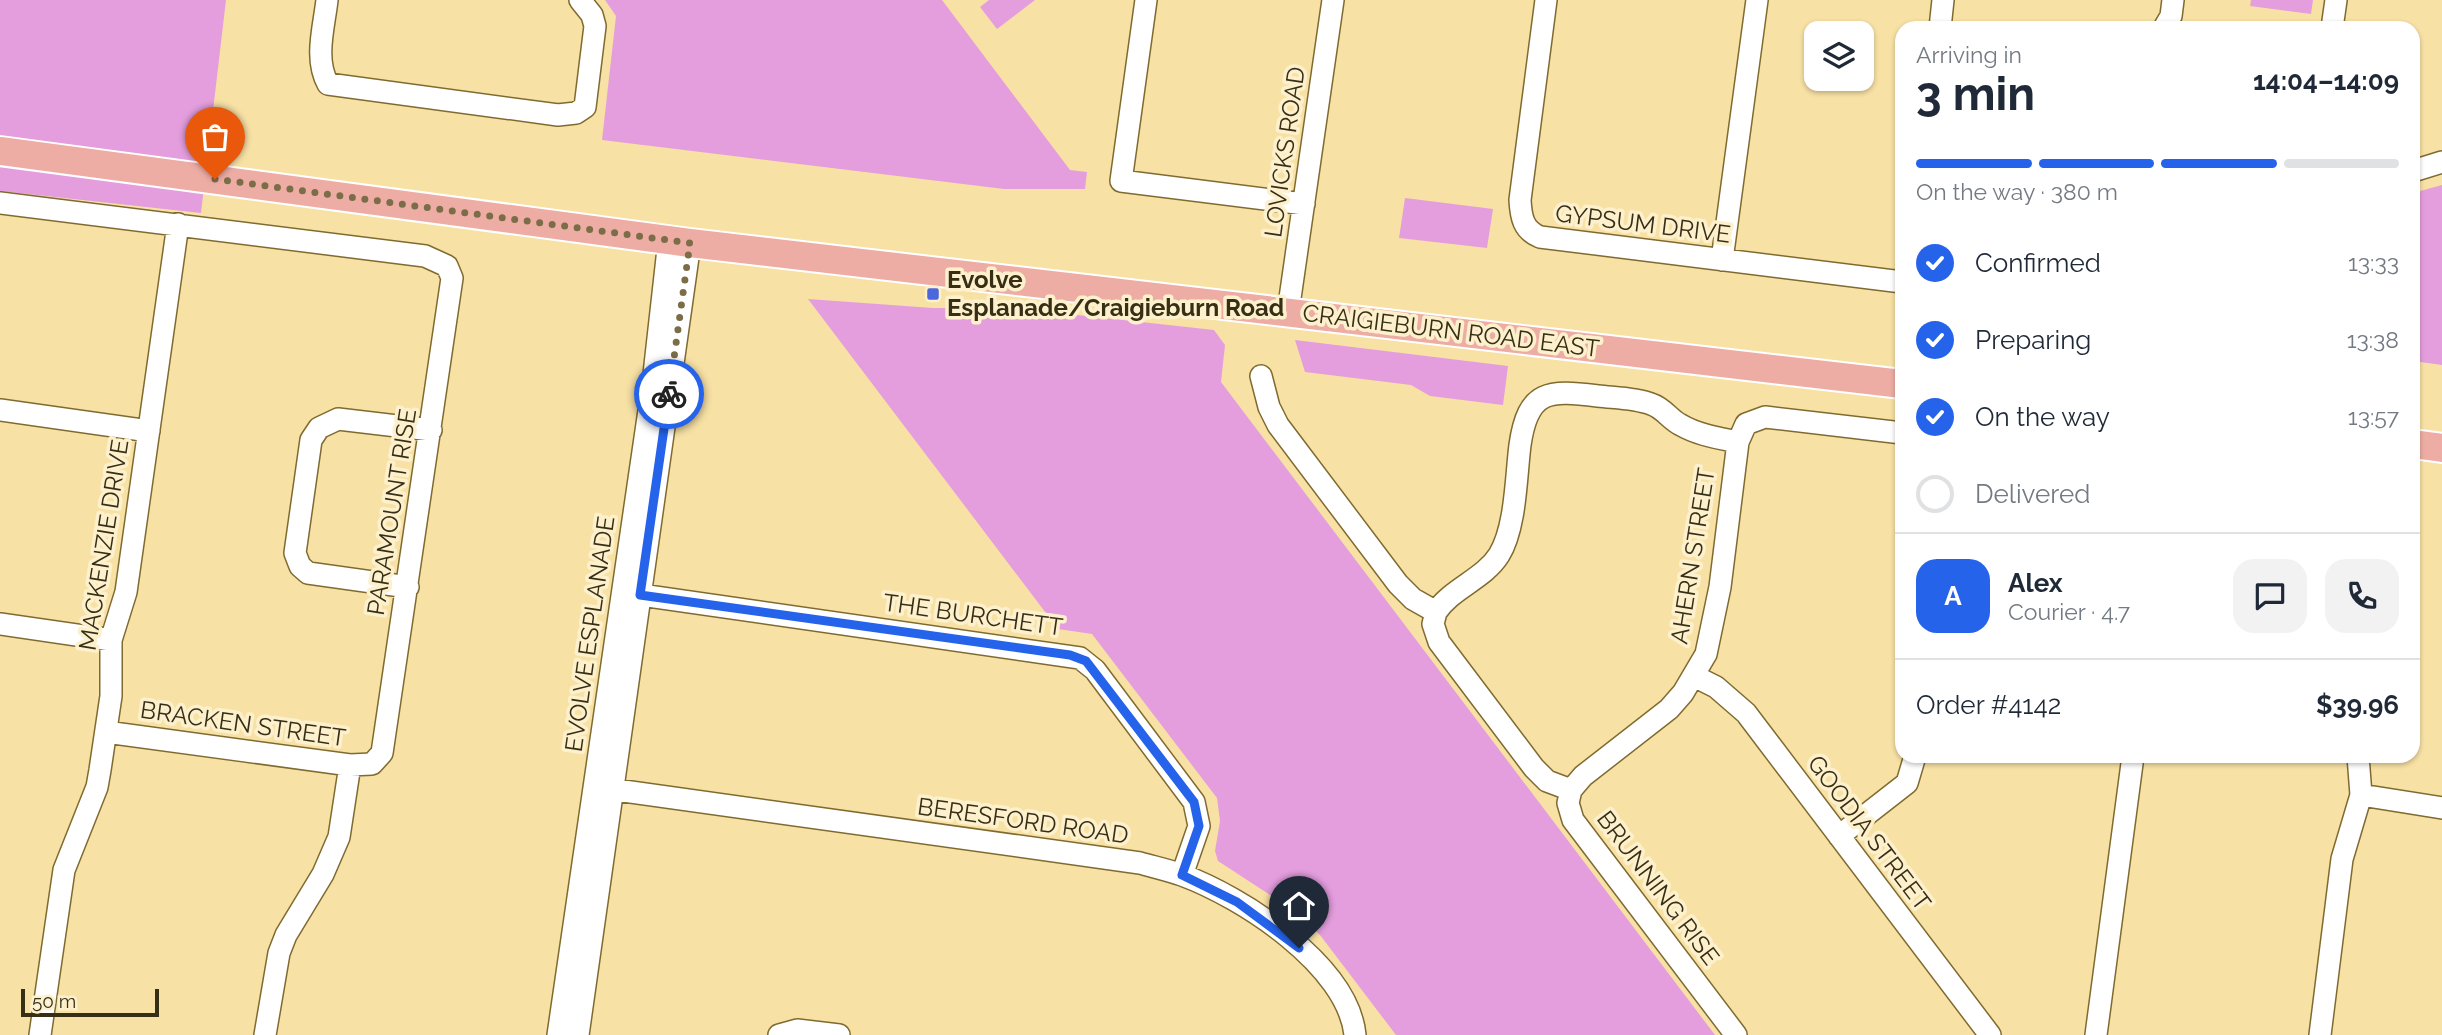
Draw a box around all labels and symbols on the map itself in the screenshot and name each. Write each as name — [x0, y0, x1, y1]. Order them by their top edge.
street label: LOVICKS ROAD — [1258, 65, 1311, 239]
pin — [185, 107, 245, 179]
street label: GYPSUM DRIVE — [1554, 198, 1732, 249]
place label: Evolve Esplanade/Craigieburn Road — [947, 265, 1284, 322]
marker: Evolve Esplanade/Craigieburn Road — [925, 286, 941, 302]
street label: CRAIGIEBURN ROAD EAST — [1301, 298, 1601, 363]
courier — [634, 359, 704, 429]
street label: PARAMOUNT RISE — [361, 407, 422, 617]
street label: MACKENZIE DRIVE — [73, 437, 135, 652]
street label: AHERN STREET — [1664, 466, 1721, 646]
street label: EVOLVE ESPLANADE — [559, 514, 620, 754]
street label: THE BURCHETT — [881, 588, 1065, 642]
street label: BRACKEN STREET — [139, 695, 348, 752]
street label: GOODIA STREET — [1802, 749, 1937, 916]
street label: BERESFORD ROAD — [916, 791, 1130, 850]
street label: BRUNNING RISE — [1591, 805, 1726, 970]
pin — [1269, 876, 1329, 948]
scale bar — [21, 986, 159, 1018]

